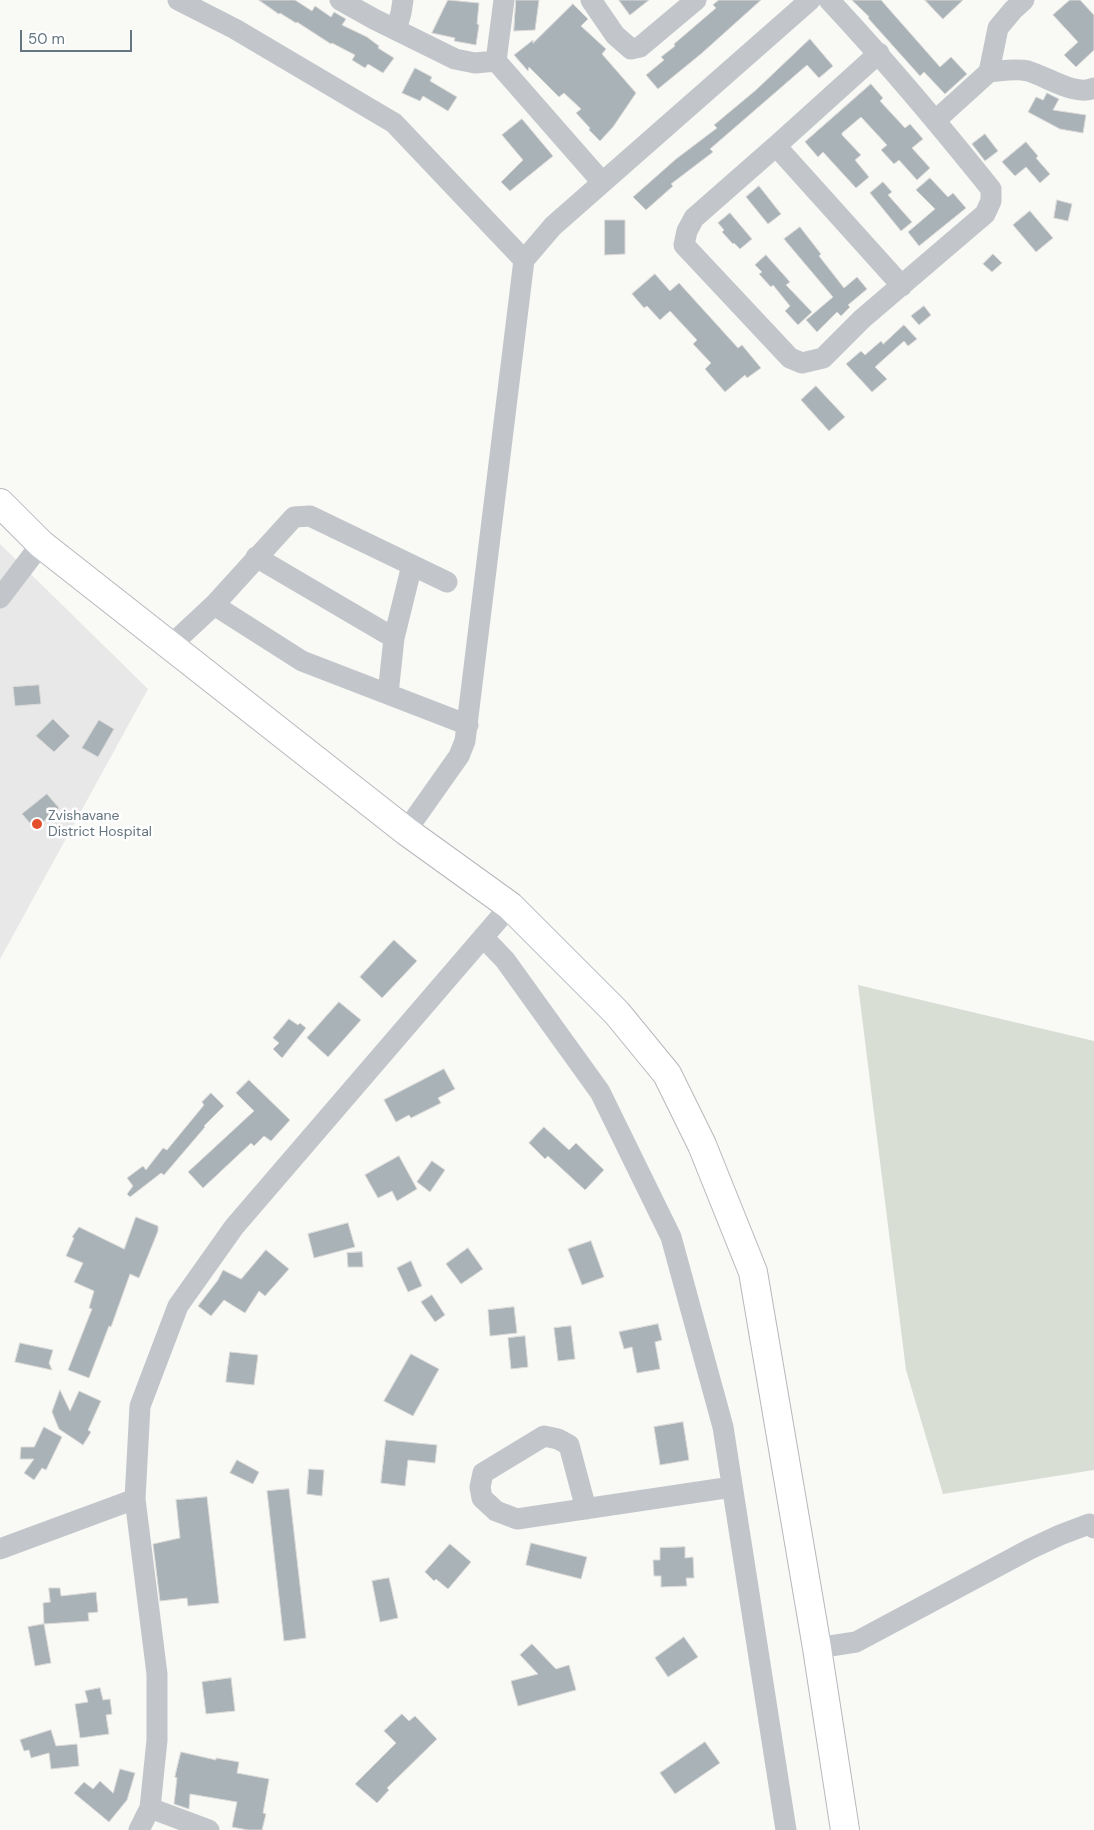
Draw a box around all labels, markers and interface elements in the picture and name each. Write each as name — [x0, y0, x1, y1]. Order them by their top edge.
scale bar — [22, 20, 135, 52]
text: 50 m — [28, 29, 65, 49]
place label: Zvishavane District Hospital — [48, 808, 152, 840]
marker: Zvishavane District Hospital — [30, 817, 44, 831]

